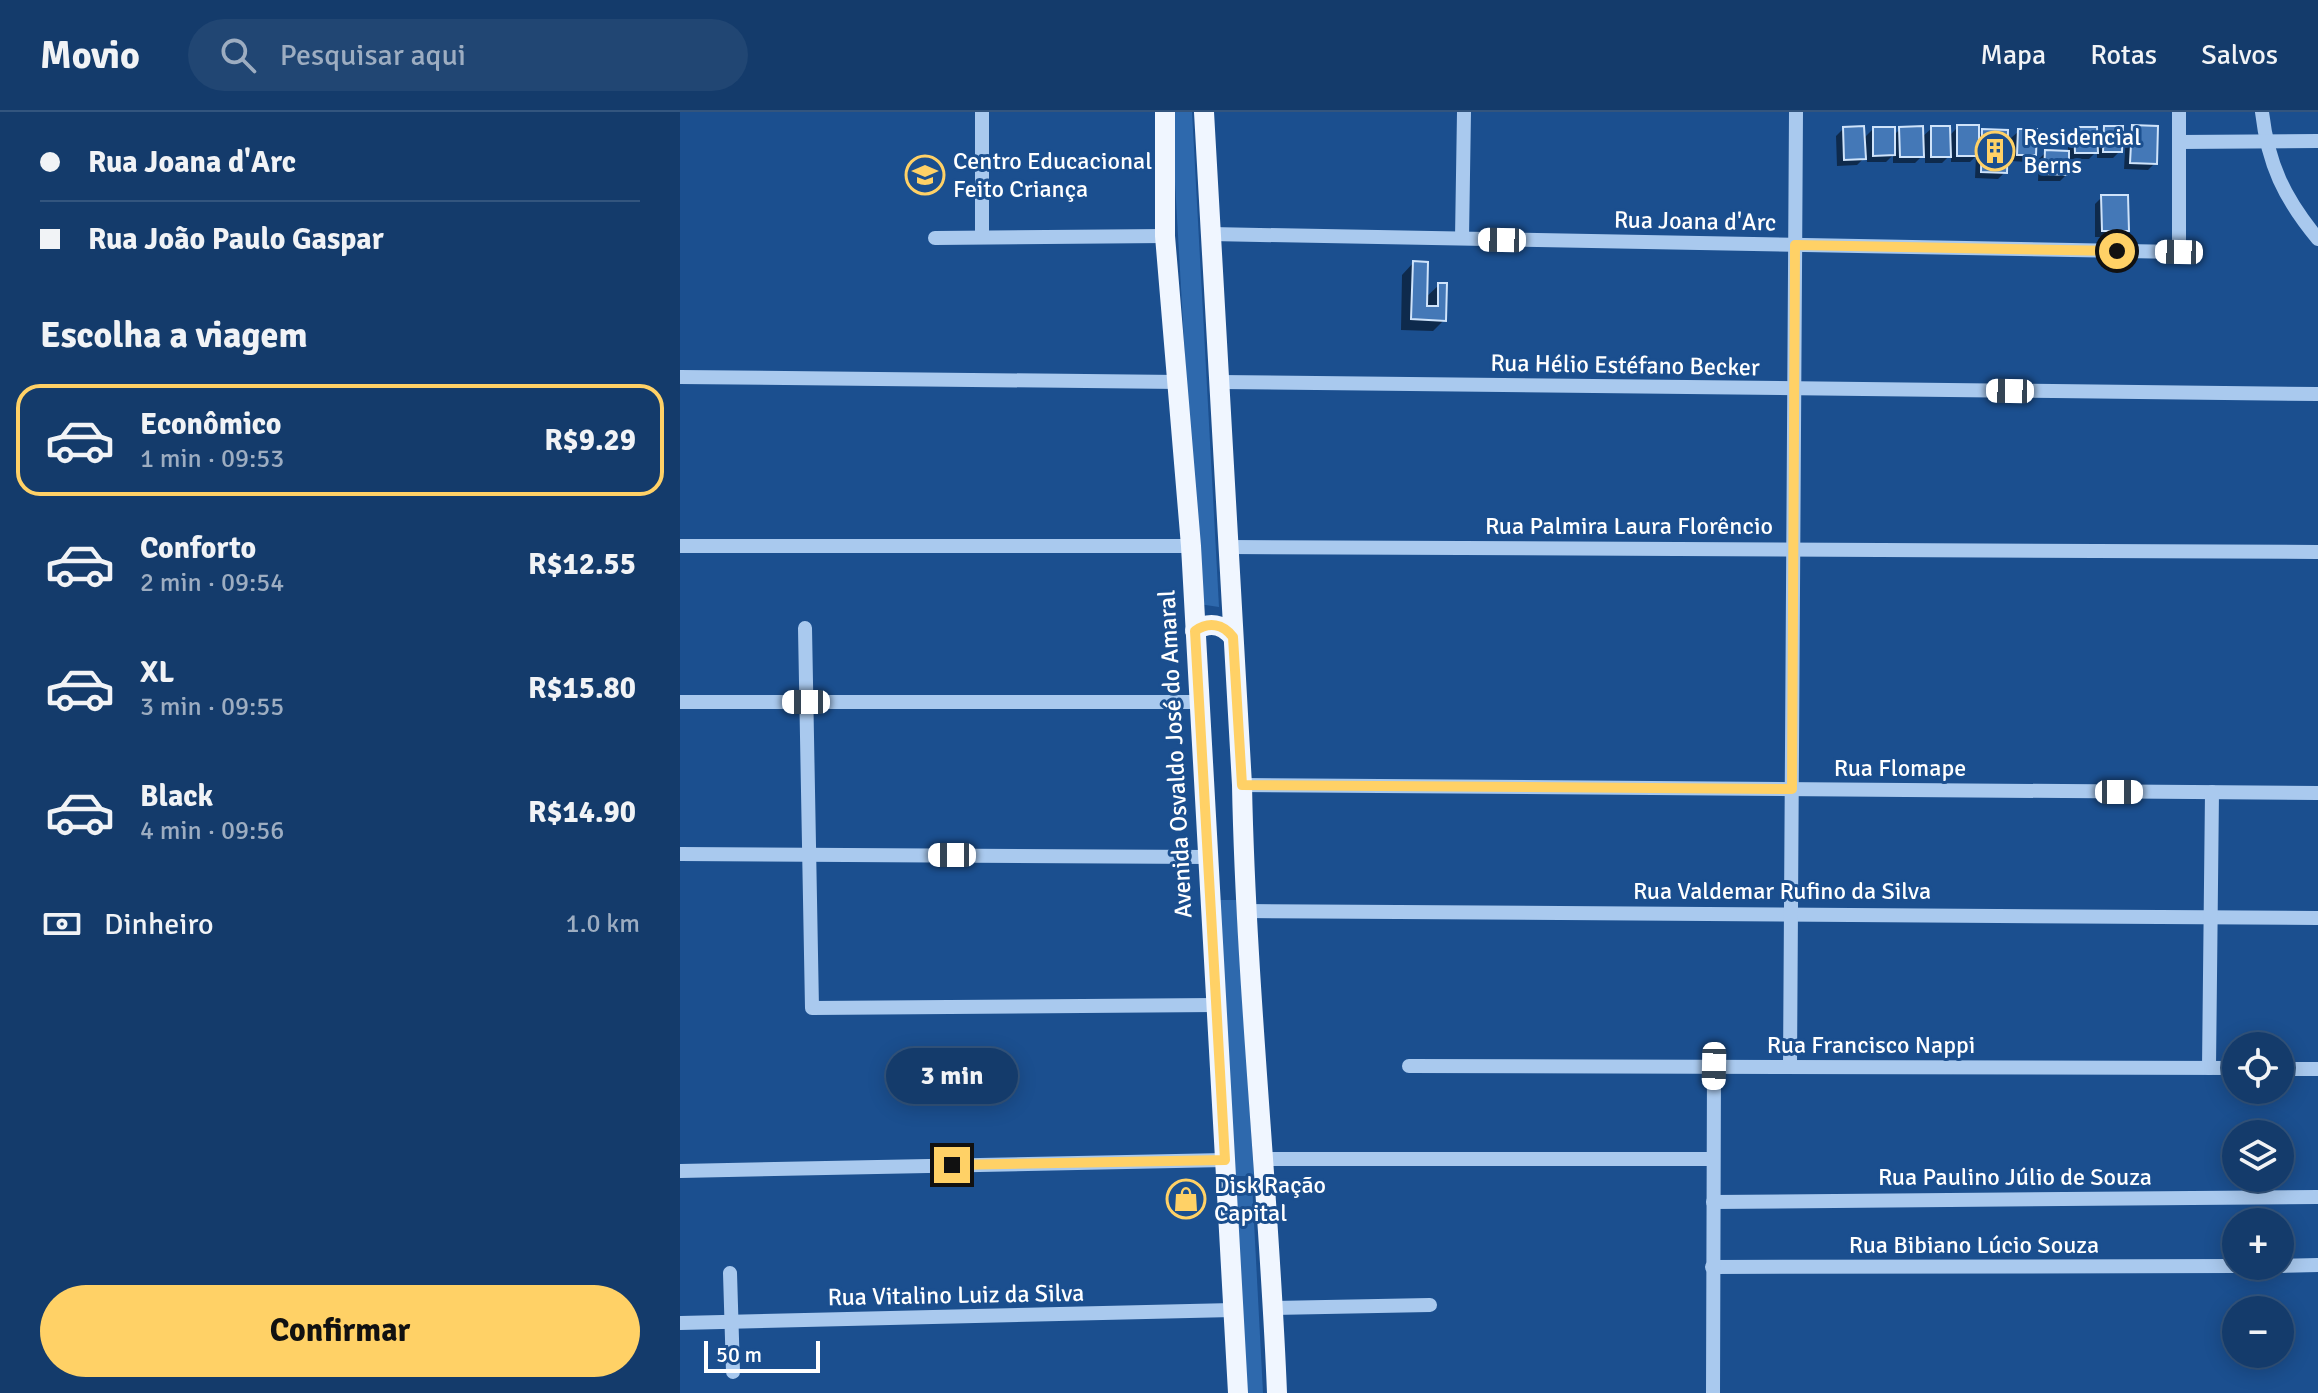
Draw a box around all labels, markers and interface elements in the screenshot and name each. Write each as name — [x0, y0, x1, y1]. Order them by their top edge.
search box — [188, 19, 748, 91]
text: Movio — [40, 32, 140, 79]
icon: search — [216, 33, 260, 77]
text: Pesquisar aqui — [280, 37, 466, 74]
text: Mapa — [1980, 38, 2046, 72]
text: Rotas — [2090, 38, 2157, 72]
text: Salvos — [2201, 38, 2278, 72]
place label: Residencial Berns — [2023, 122, 2141, 180]
building icon: Residencial Berns — [1974, 130, 2016, 172]
text: Rua Joana d'Arc — [88, 144, 296, 181]
place label: Centro Educacional Feito Criança — [953, 146, 1152, 204]
school or university icon: Centro Educacional Feito Criança — [904, 154, 946, 196]
street label: Rua Joana d'Arc — [1614, 205, 1776, 237]
text: Rua João Paulo Gaspar — [88, 221, 384, 258]
car — [1478, 228, 1526, 252]
route start — [2099, 233, 2135, 269]
car — [2155, 240, 2203, 264]
text: Escolha a viagem — [40, 313, 308, 358]
street label: Rua Hélio Estéfano Becker — [1490, 348, 1760, 382]
car — [1986, 379, 2034, 403]
icon: car — [44, 404, 116, 476]
text: Econômico — [140, 406, 282, 443]
text: R$9.29 — [544, 422, 636, 459]
text: 1 min · 09:53 — [140, 443, 284, 475]
street label: Rua Palmira Laura Florêncio — [1485, 511, 1773, 541]
icon: car — [44, 528, 116, 600]
text: Conforto — [140, 530, 256, 567]
text: R$12.55 — [528, 546, 636, 583]
text: 2 min · 09:54 — [140, 567, 284, 599]
street label: Avenida Osvaldo José do Amaral — [1151, 589, 1199, 919]
icon: car — [44, 652, 116, 724]
text: XL — [140, 654, 174, 691]
text: R$15.80 — [528, 670, 636, 707]
car — [782, 690, 830, 714]
text: 3 min · 09:55 — [140, 691, 284, 723]
street label: Rua Flomape — [1834, 753, 1966, 783]
icon: car — [44, 776, 116, 848]
text: Black — [140, 778, 213, 815]
car — [2095, 780, 2143, 804]
text: R$14.90 — [528, 794, 636, 831]
text: 4 min · 09:56 — [140, 815, 284, 847]
car — [928, 843, 976, 867]
street label: Rua Valdemar Rufino da Silva — [1633, 876, 1931, 906]
icon: cash — [40, 902, 84, 946]
text: Dinheiro — [104, 906, 214, 943]
text: 1.0 km — [566, 908, 640, 940]
street label: Rua Francisco Nappi — [1767, 1030, 1975, 1060]
map controls — [2222, 1032, 2294, 1368]
button: locate — [2222, 1032, 2294, 1104]
car — [1702, 1042, 1726, 1090]
callout: 3 min — [886, 1049, 1018, 1105]
text: 3 min — [921, 1060, 983, 1092]
button: layers — [2222, 1120, 2294, 1192]
route end — [934, 1147, 970, 1183]
street label: Rua Paulino Júlio de Souza — [1878, 1162, 2152, 1192]
place label: Disk Ração Capital — [1214, 1170, 1326, 1228]
shop icon: Disk Ração Capital — [1165, 1178, 1207, 1220]
button: + — [2222, 1208, 2294, 1280]
street label: Rua Bibiano Lúcio Souza — [1849, 1230, 2099, 1260]
street label: Rua Vitalino Luiz da Silva — [827, 1278, 1085, 1312]
button: Confirmar — [40, 1285, 640, 1377]
button: − — [2222, 1296, 2294, 1368]
scale bar — [704, 1337, 820, 1373]
text: 50 m — [716, 1341, 762, 1368]

